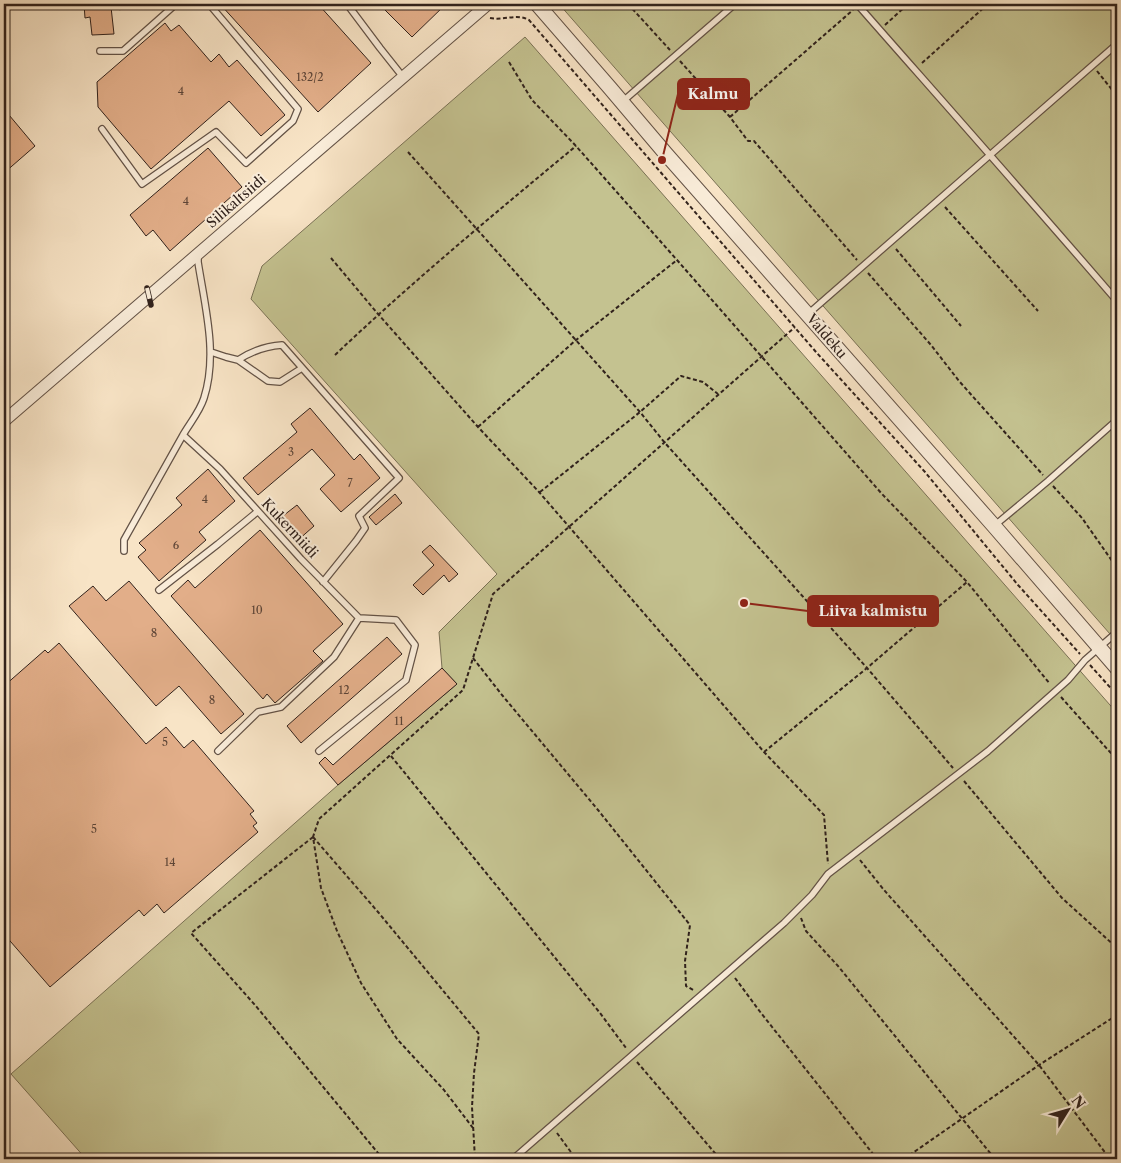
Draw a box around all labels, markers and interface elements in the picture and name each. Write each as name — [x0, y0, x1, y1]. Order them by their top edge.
house number: 132/2 — [296, 70, 324, 84]
callout: Kalmu — [678, 79, 749, 109]
house number: 4 — [178, 84, 184, 98]
text: Kalmu — [688, 84, 738, 103]
street label: Silikaltsiidi — [203, 170, 269, 232]
house number: 4 — [183, 194, 189, 208]
street label: Valdeku — [802, 309, 852, 362]
house number: 3 — [288, 445, 294, 459]
house number: 7 — [347, 476, 353, 490]
house number: 4 — [202, 492, 208, 506]
street label: Kukermiidi — [258, 494, 322, 562]
house number: 6 — [173, 538, 180, 552]
callout: Liiva kalmistu — [808, 596, 938, 626]
text: Liiva kalmistu — [819, 601, 928, 620]
house number: 10 — [251, 603, 263, 617]
house number: 8 — [151, 626, 157, 640]
house number: 12 — [339, 683, 349, 697]
house number: 8 — [209, 693, 215, 707]
house number: 11 — [394, 714, 404, 728]
house number: 5 — [162, 735, 168, 749]
house number: 5 — [91, 822, 97, 836]
house number: 14 — [165, 855, 175, 869]
north arrow — [1044, 1086, 1094, 1136]
text: N — [1068, 1092, 1089, 1112]

